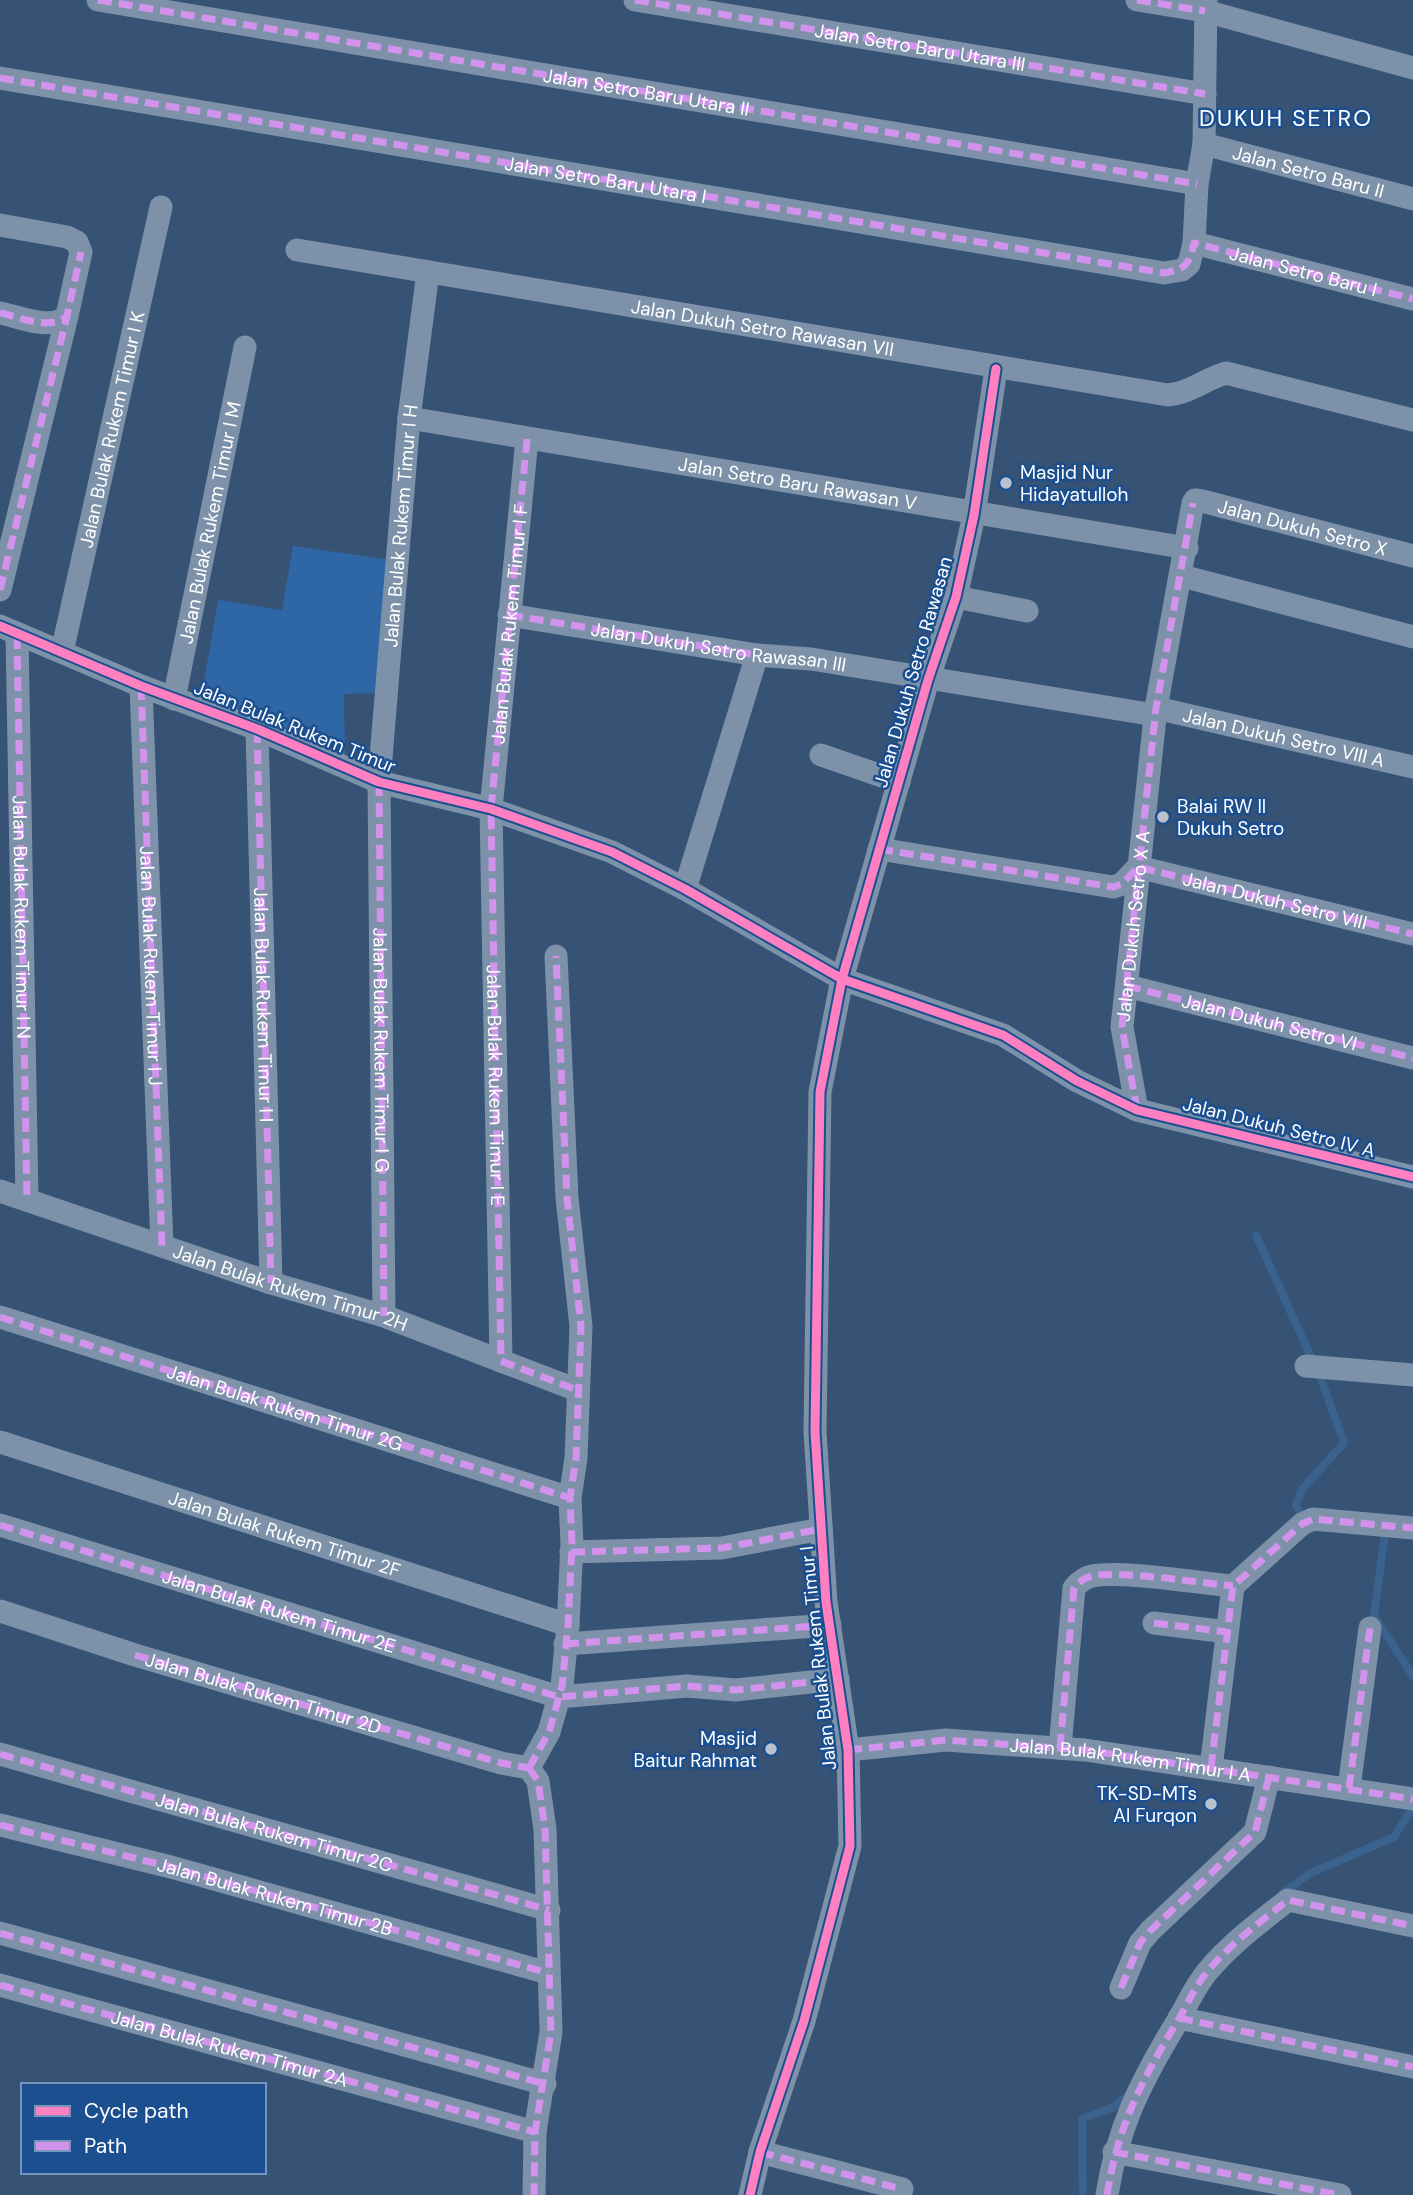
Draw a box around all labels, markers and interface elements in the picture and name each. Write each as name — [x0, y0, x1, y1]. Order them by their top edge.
street label: Jalan Setro Baru Utara III — [813, 17, 1027, 77]
street label: Jalan Setro Baru Utara II — [541, 62, 751, 121]
district label: DUKUH SETRO — [1199, 103, 1373, 133]
street label: Jalan Setro Baru II — [1230, 140, 1387, 203]
street label: Jalan Setro Baru Utara I — [503, 150, 708, 209]
street label: Jalan Setro Baru I — [1227, 240, 1380, 302]
street label: Jalan Dukuh Setro Rawasan VII — [629, 293, 896, 362]
street label: Jalan Bulak Rukem Timur I K — [73, 309, 150, 550]
street label: Jalan Bulak Rukem Timur I M — [173, 399, 246, 646]
street label: Jalan Bulak Rukem Timur I H — [378, 403, 423, 648]
street label: Jalan Setro Baru Rawasan V — [676, 451, 919, 515]
place label: Masjid Nur Hidayatulloh — [1020, 460, 1129, 507]
marker: Masjid Nur Hidayatulloh — [998, 475, 1014, 491]
street label: Jalan Dukuh Setro X — [1215, 493, 1390, 561]
street label: Jalan Bulak Rukem Timur I F — [485, 503, 533, 745]
street label: Jalan Dukuh Setro Rawasan — [868, 554, 958, 790]
street label: Jalan Dukuh Setro Rawasan III — [589, 616, 848, 677]
street label: Jalan Bulak Rukem Timur — [190, 675, 400, 779]
street label: Jalan Dukuh Setro VIII A — [1180, 702, 1388, 773]
place label: Balai RW II Dukuh Setro — [1177, 794, 1284, 841]
street label: Jalan Bulak Rukem Timur I N — [7, 795, 37, 1039]
marker: Balai RW II Dukuh Setro — [1155, 809, 1171, 825]
street label: Jalan Dukuh Setro X A — [1110, 829, 1155, 1023]
street label: Jalan Bulak Rukem Timur I J — [135, 845, 168, 1086]
street label: Jalan Dukuh Setro VIII — [1180, 866, 1370, 935]
street label: Jalan Bulak Rukem Timur I I — [249, 887, 279, 1123]
street label: Jalan Bulak Rukem Timur I G — [368, 927, 395, 1173]
street label: Jalan Bulak Rukem Timur I E — [481, 964, 511, 1206]
street label: Jalan Dukuh Setro VI — [1179, 988, 1360, 1056]
street label: Jalan Dukuh Setro IV A — [1180, 1091, 1378, 1163]
street label: Jalan Bulak Rukem Timur 2H — [170, 1238, 411, 1336]
street label: Jalan Bulak Rukem Timur 2G — [164, 1358, 406, 1457]
street label: Jalan Bulak Rukem Timur 2F — [165, 1485, 404, 1583]
street label: Jalan Bulak Rukem Timur I — [794, 1545, 842, 1771]
street label: Jalan Bulak Rukem Timur 2E — [159, 1563, 399, 1659]
street label: Jalan Bulak Rukem Timur 2D — [142, 1646, 385, 1740]
place label: Masjid Baitur Rahmat — [633, 1726, 757, 1773]
street label: Jalan Bulak Rukem Timur I A — [1009, 1732, 1253, 1787]
marker: Masjid Baitur Rahmat — [763, 1741, 779, 1757]
place label: TK-SD-MTs Al Furqon — [1097, 1781, 1197, 1828]
street label: Jalan Bulak Rukem Timur 2C — [153, 1786, 396, 1877]
marker: TK-SD-MTs Al Furqon — [1203, 1796, 1219, 1812]
street label: Jalan Bulak Rukem Timur 2B — [155, 1852, 395, 1941]
street label: Jalan Bulak Rukem Timur 2A — [108, 2004, 351, 2093]
legend — [21, 2083, 266, 2174]
text: Cycle path — [84, 2097, 189, 2125]
text: Path — [84, 2132, 127, 2160]

